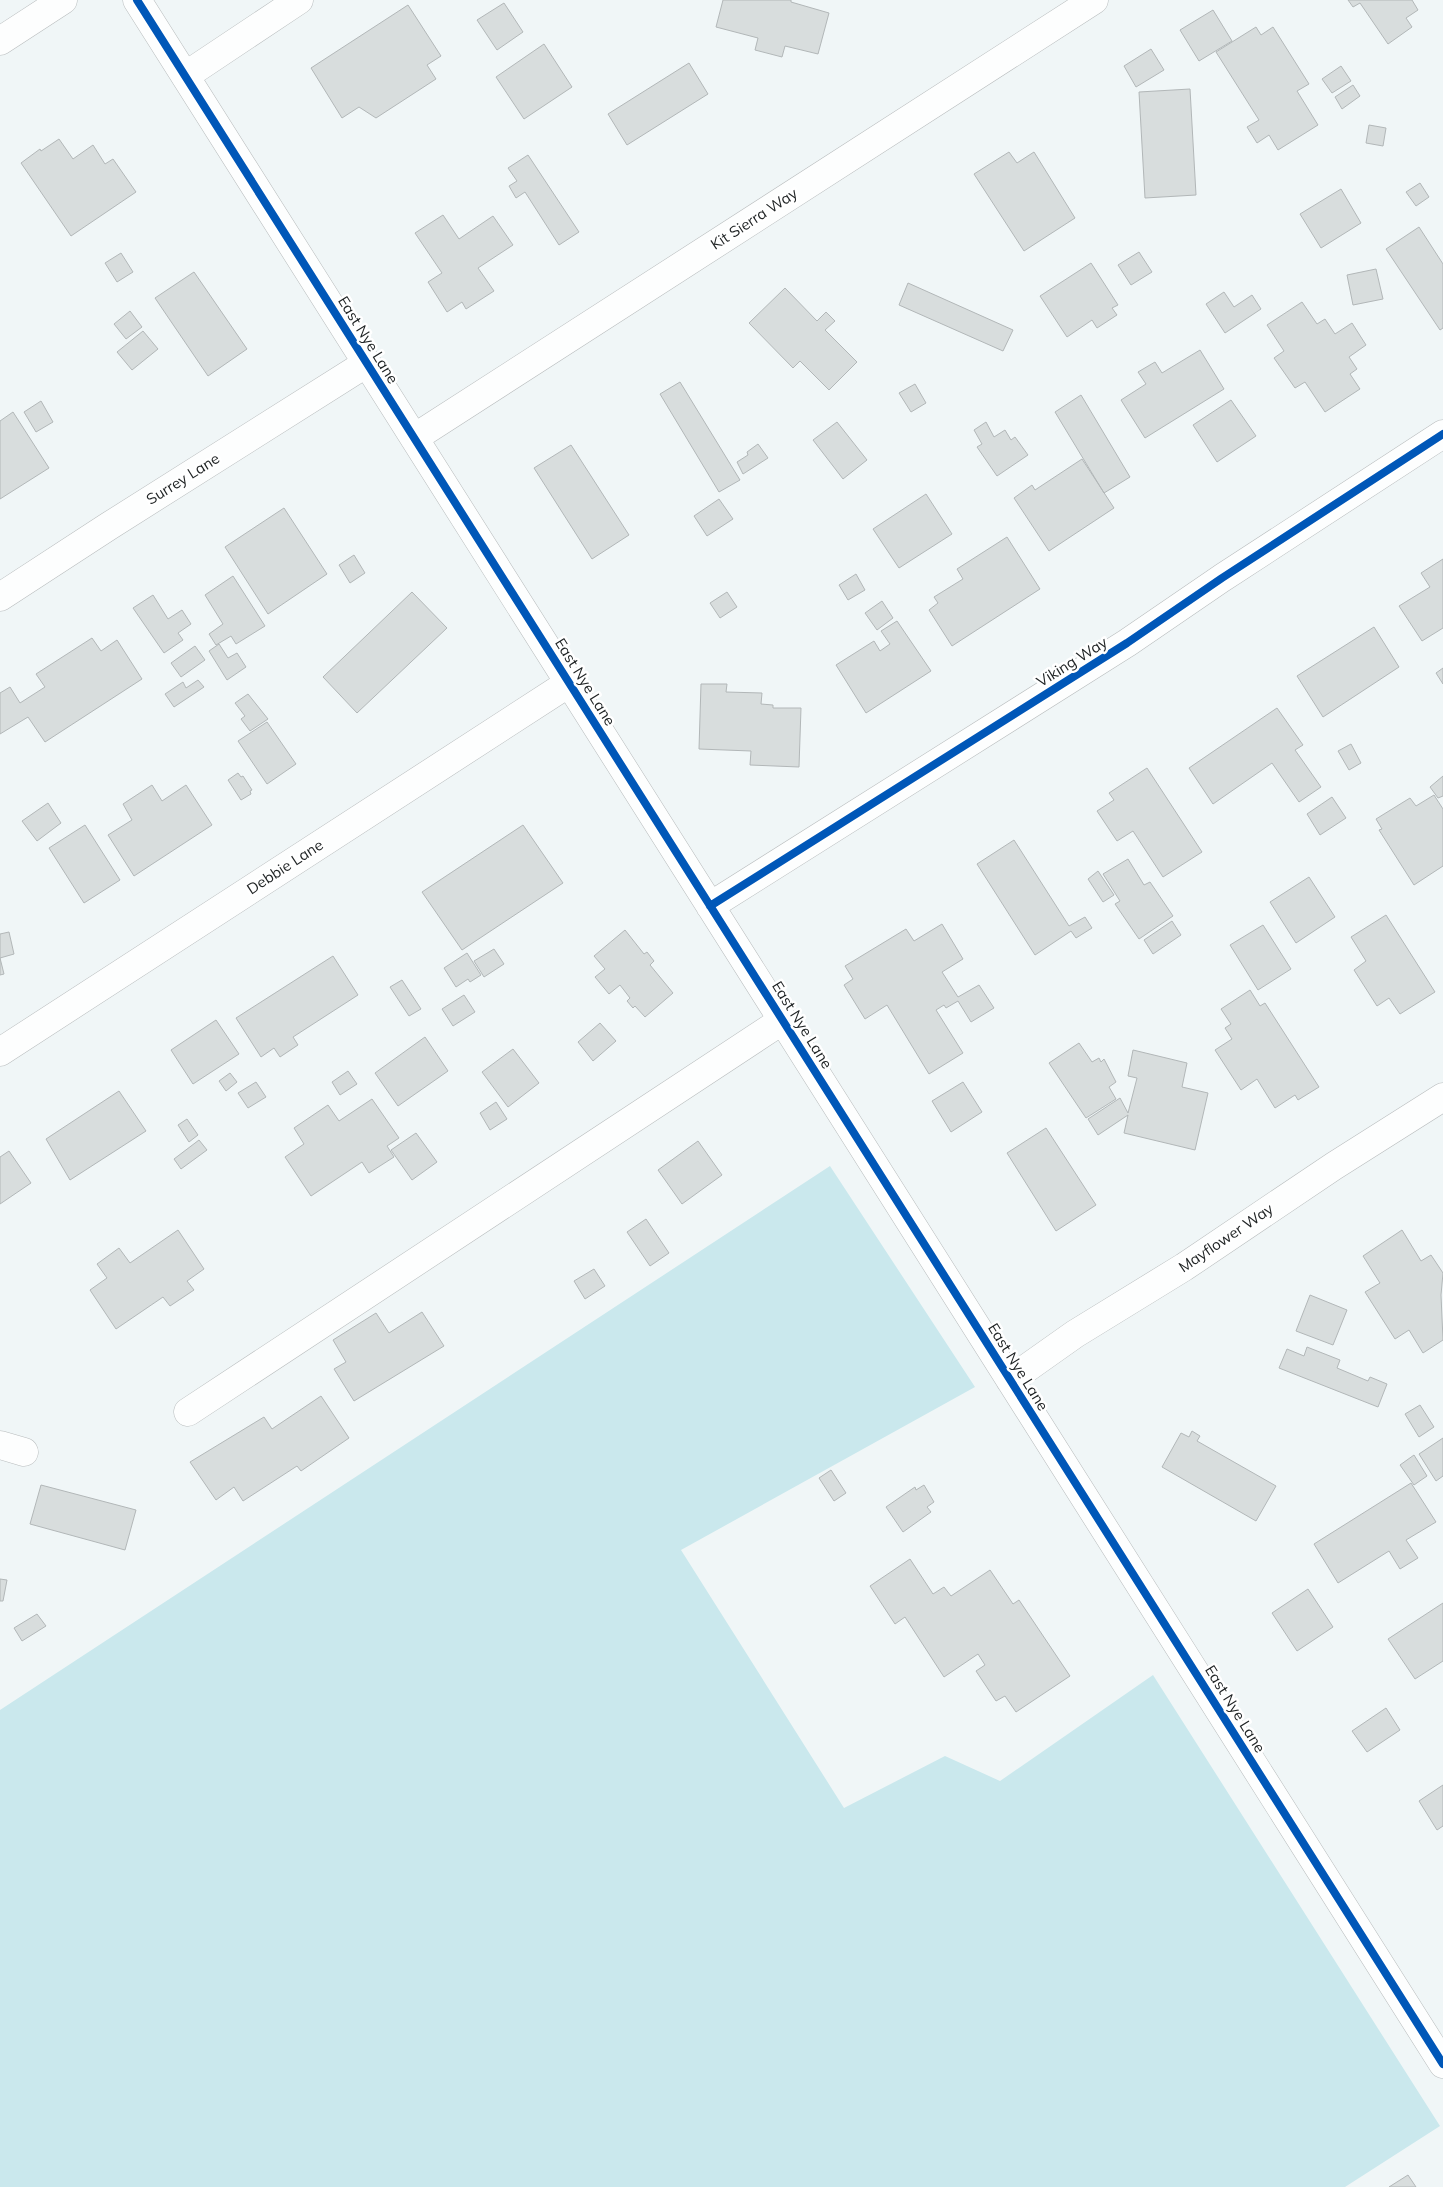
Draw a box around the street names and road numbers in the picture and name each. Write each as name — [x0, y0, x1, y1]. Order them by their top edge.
street label: Kit Sierra Way — [707, 183, 801, 254]
street label: East Nye Lane — [334, 293, 403, 387]
street label: Surrey Lane — [143, 449, 223, 509]
street label: Viking Way — [1033, 632, 1111, 691]
street label: East Nye Lane — [551, 635, 620, 729]
street label: Debbie Lane — [243, 835, 326, 898]
street label: East Nye Lane — [768, 978, 837, 1072]
street label: Mayflower Way — [1175, 1199, 1277, 1276]
street label: East Nye Lane — [984, 1320, 1053, 1414]
street label: East Nye Lane — [1201, 1662, 1270, 1756]

